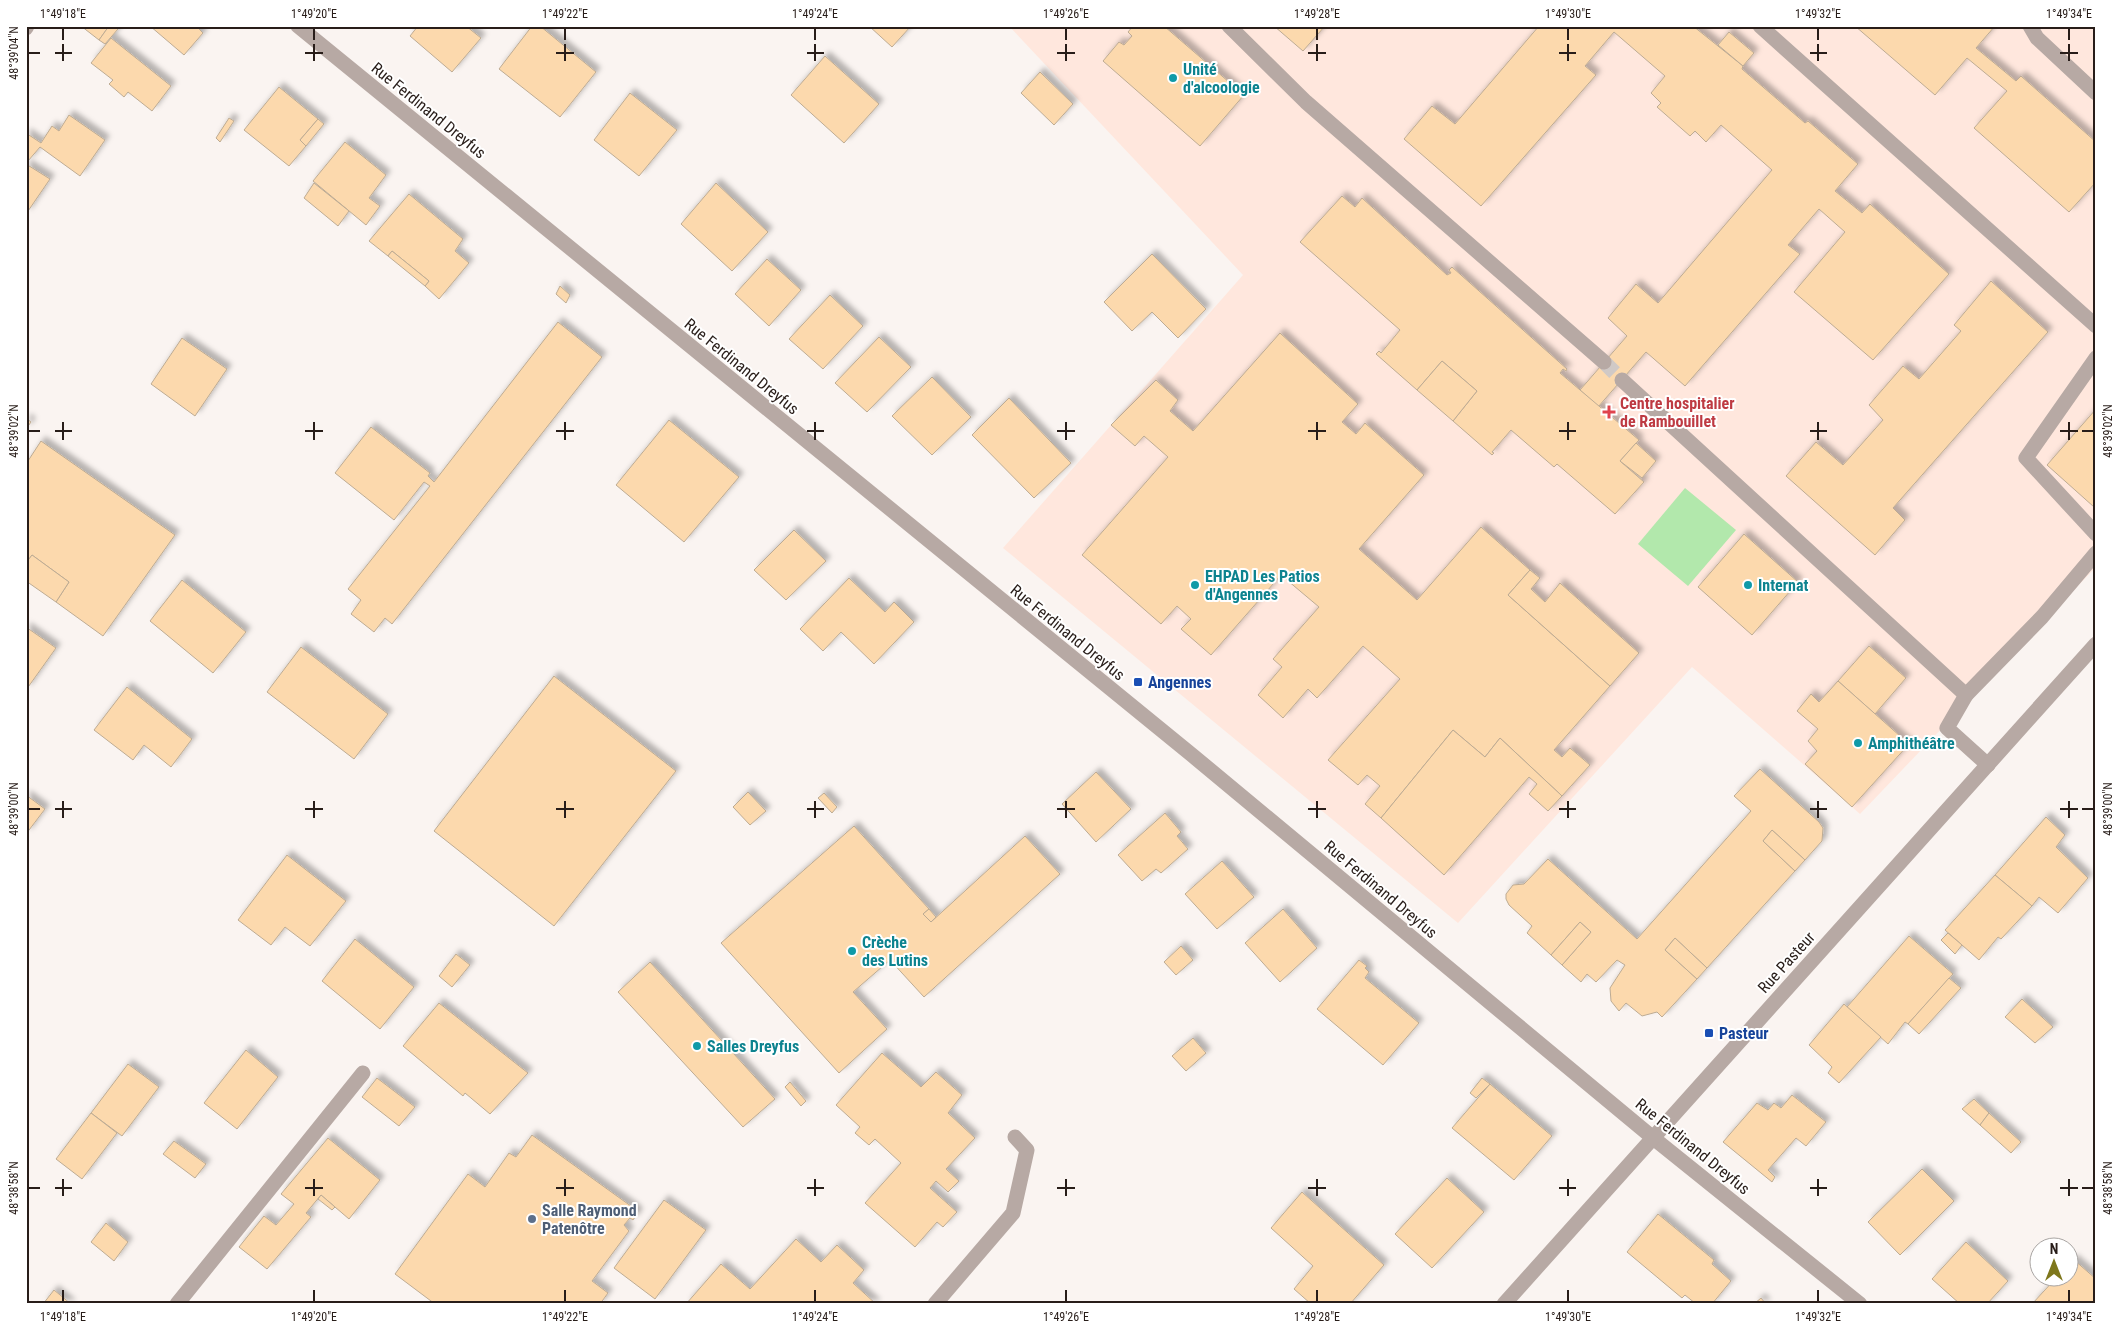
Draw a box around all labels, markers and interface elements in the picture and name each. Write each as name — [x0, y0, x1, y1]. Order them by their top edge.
text: 1°49'18"E — [40, 7, 86, 21]
text: 1°49'20"E — [291, 7, 337, 21]
text: 1°49'22"E — [542, 7, 588, 21]
text: 1°49'24"E — [792, 7, 838, 21]
text: 1°49'26"E — [1043, 7, 1089, 21]
text: 1°49'28"E — [1294, 7, 1340, 21]
text: 1°49'30"E — [1545, 7, 1591, 21]
text: 1°49'32"E — [1795, 7, 1841, 21]
text: 1°49'34"E — [2046, 7, 2092, 21]
text: 48°39'04"N — [7, 26, 21, 80]
street label: Rue Ferdinand Dreyfus — [368, 58, 490, 162]
place label: Unité d'alcoologie — [1183, 60, 1260, 97]
marker: Unité d'alcoologie — [1167, 72, 1179, 84]
street label: Rue Ferdinand Dreyfus — [681, 314, 803, 418]
place label: Centre hospitalier de Rambouillet — [1620, 394, 1735, 431]
text: 48°39'02"N — [7, 404, 21, 458]
text: 48°39'02"N — [2101, 404, 2115, 458]
marker: Centre hospitalier de Rambouillet — [1602, 405, 1616, 419]
place label: EHPAD Les Patios d'Angennes — [1205, 567, 1320, 604]
place label: Internat — [1758, 576, 1808, 595]
marker: EHPAD Les Patios d'Angennes — [1189, 579, 1201, 591]
marker: Internat — [1742, 579, 1754, 591]
street label: Rue Ferdinand Dreyfus — [1007, 580, 1129, 684]
place label: Angennes — [1148, 673, 1211, 692]
marker: Angennes — [1132, 676, 1144, 688]
place label: Amphithéâtre — [1868, 734, 1955, 753]
marker: Amphithéâtre — [1852, 737, 1864, 749]
text: 48°39'00"N — [7, 782, 21, 836]
text: 48°39'00"N — [2101, 782, 2115, 836]
street label: Rue Ferdinand Dreyfus — [1320, 837, 1441, 942]
street label: Rue Pasteur — [1754, 928, 1819, 997]
place label: Crèche des Lutins — [862, 933, 928, 970]
marker: Crèche des Lutins — [846, 945, 858, 957]
place label: Pasteur — [1719, 1024, 1769, 1043]
marker: Pasteur — [1703, 1027, 1715, 1039]
place label: Salles Dreyfus — [707, 1037, 799, 1056]
marker: Salles Dreyfus — [691, 1040, 703, 1052]
street label: Rue Ferdinand Dreyfus — [1632, 1094, 1754, 1198]
text: 48°38'58"N — [7, 1161, 21, 1215]
text: 48°38'58"N — [2101, 1161, 2115, 1215]
place label: Salle Raymond Patenôtre — [542, 1201, 637, 1238]
marker: Salle Raymond Patenôtre — [526, 1213, 538, 1225]
north arrow — [2030, 1238, 2080, 1288]
text: N — [2050, 1241, 2058, 1257]
text: 1°49'18"E — [40, 1310, 86, 1324]
text: 1°49'20"E — [291, 1310, 337, 1324]
text: 1°49'22"E — [542, 1310, 588, 1324]
text: 1°49'24"E — [792, 1310, 838, 1324]
text: 1°49'26"E — [1043, 1310, 1089, 1324]
text: 1°49'28"E — [1294, 1310, 1340, 1324]
text: 1°49'30"E — [1545, 1310, 1591, 1324]
text: 1°49'32"E — [1795, 1310, 1841, 1324]
text: 1°49'34"E — [2046, 1310, 2092, 1324]

